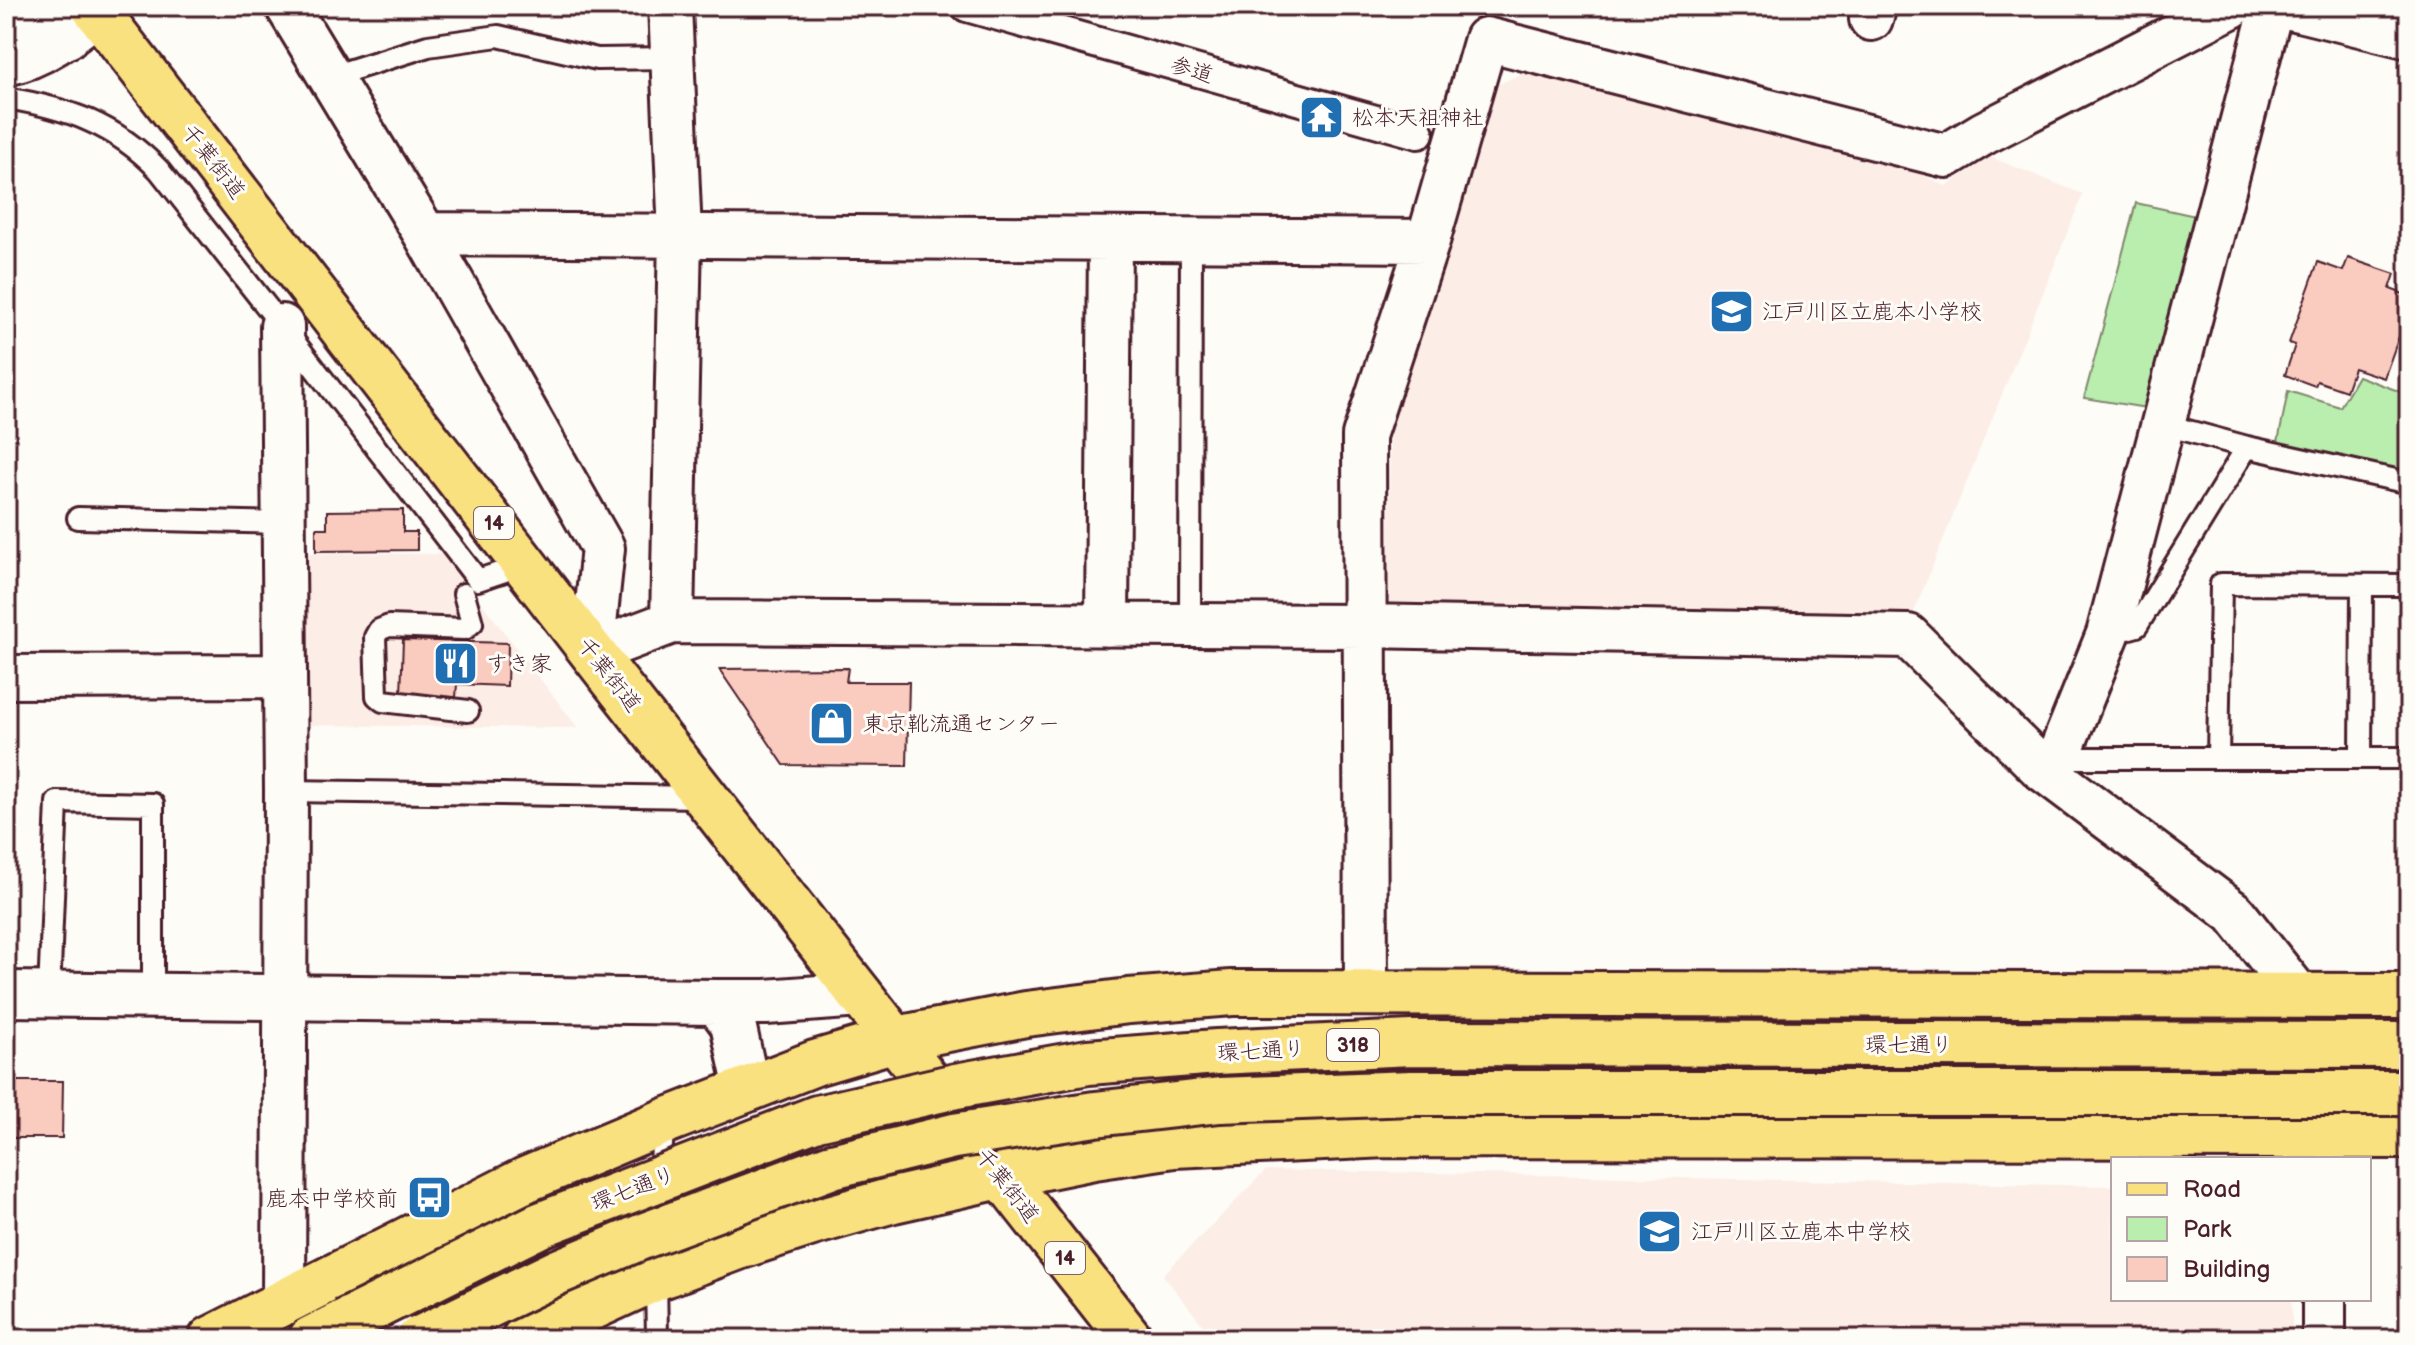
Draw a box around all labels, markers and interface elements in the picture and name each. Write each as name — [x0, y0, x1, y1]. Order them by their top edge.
street label: 参道 — [1167, 51, 1216, 89]
temple icon: 松本天祖神社 — [1297, 93, 1345, 141]
place label: 松本天祖神社 — [1352, 105, 1484, 132]
street label: 千葉街道 — [175, 119, 251, 205]
school or university icon: 江戸川区立鹿本小学校 — [1707, 287, 1755, 335]
place label: 江戸川区立鹿本小学校 — [1762, 299, 1982, 326]
road number: 14 — [474, 507, 514, 539]
street label: 千葉街道 — [571, 632, 647, 718]
restaurant icon: すき家 — [431, 639, 479, 687]
place label: すき家 — [486, 651, 552, 678]
shop icon: 東京靴流通センター — [808, 699, 856, 747]
place label: 東京靴流通センター — [863, 711, 1060, 738]
road number: 318 — [1327, 1029, 1379, 1061]
street label: 環七通り — [1865, 1032, 1953, 1059]
street label: 環七通り — [1216, 1036, 1306, 1067]
street label: 千葉街道 — [969, 1143, 1045, 1229]
legend — [2111, 1157, 2371, 1301]
street label: 環七通り — [588, 1161, 679, 1218]
bus stop icon: 鹿本中学校前 — [405, 1174, 453, 1222]
text: Road — [2183, 1175, 2241, 1204]
place label: 鹿本中学校前 — [266, 1186, 398, 1213]
school or university icon: 江戸川区立鹿本中学校 — [1636, 1207, 1684, 1255]
text: Park — [2183, 1215, 2231, 1244]
place label: 江戸川区立鹿本中学校 — [1691, 1219, 1911, 1246]
road number: 14 — [1045, 1242, 1085, 1274]
text: Building — [2183, 1255, 2270, 1284]

